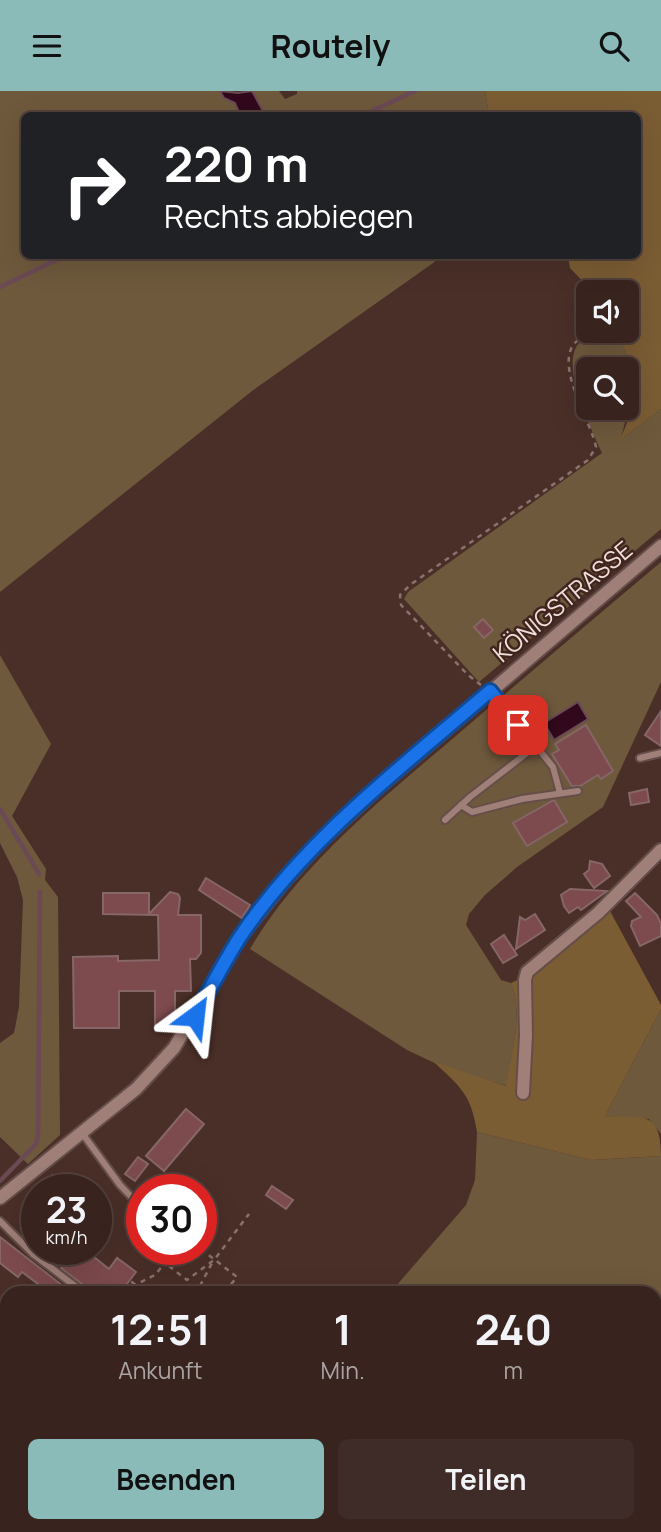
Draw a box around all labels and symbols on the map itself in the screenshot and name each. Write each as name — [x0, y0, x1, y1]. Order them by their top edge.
street label: KÖNIGSTRASSE — [485, 533, 639, 669]
pin — [488, 695, 548, 755]
position arrow — [158, 979, 232, 1053]
speed limit sign: 30 — [126, 1174, 217, 1265]

